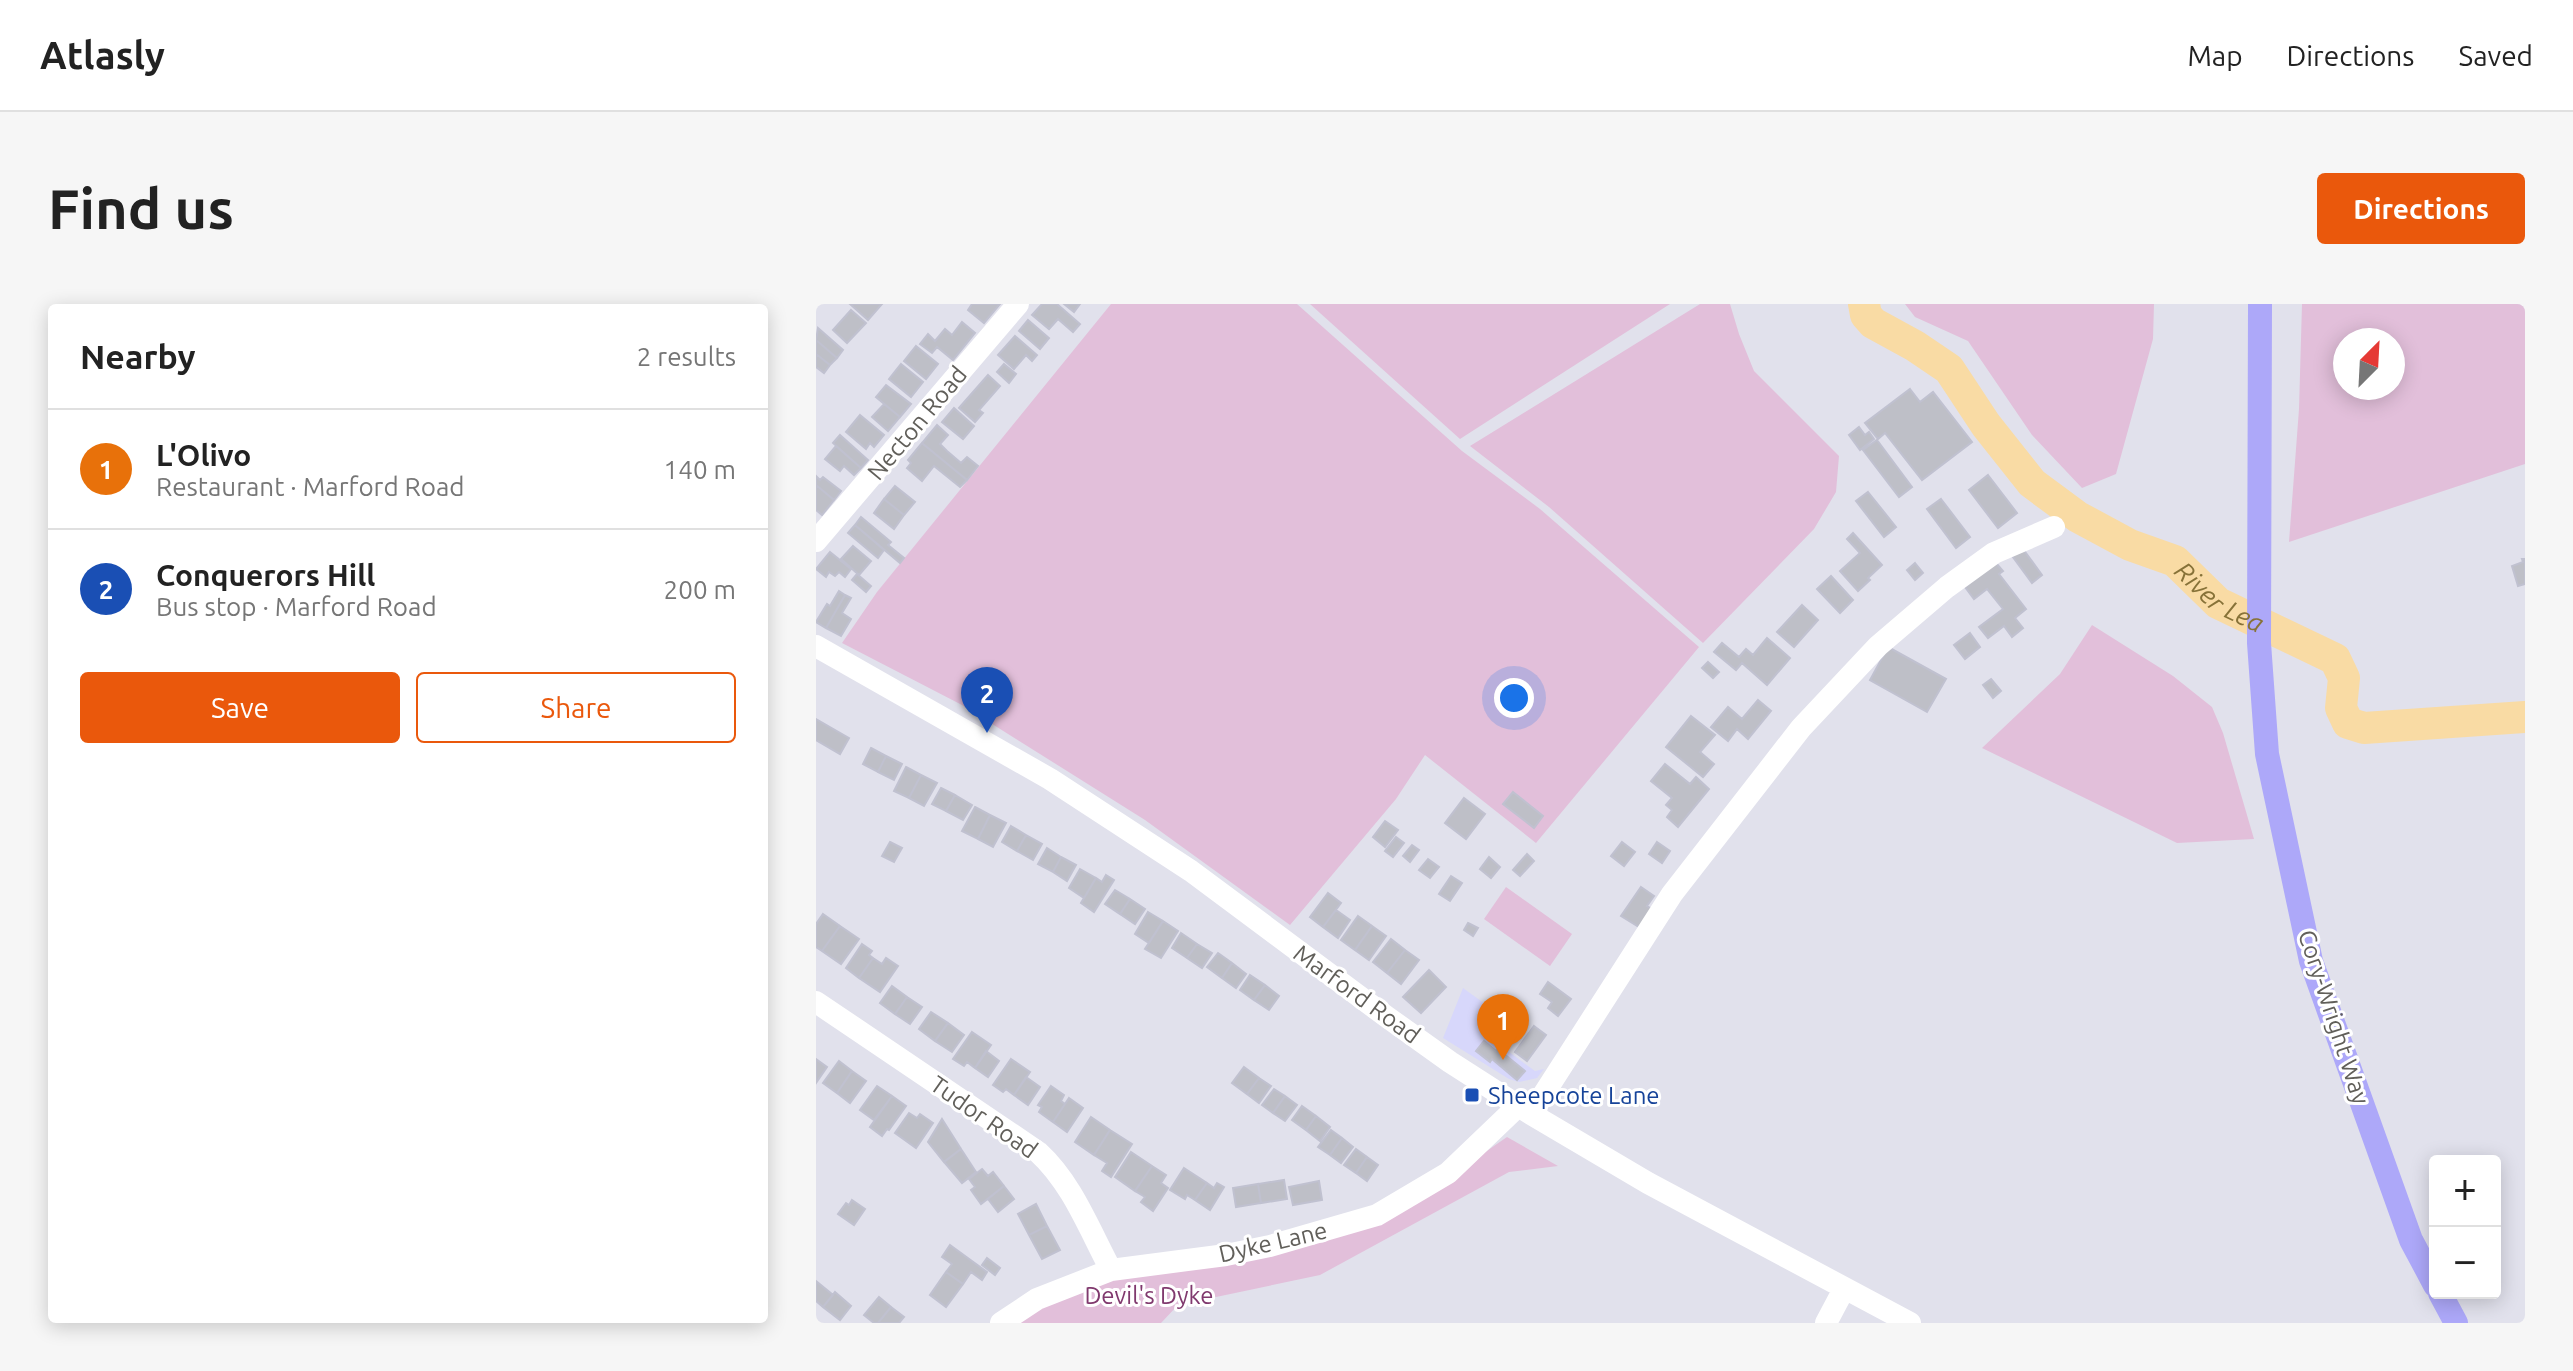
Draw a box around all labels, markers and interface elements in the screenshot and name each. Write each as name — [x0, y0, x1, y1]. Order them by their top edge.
text: Atlasly — [40, 34, 165, 76]
text: Map — [2187, 40, 2243, 71]
text: Directions — [2287, 40, 2414, 71]
text: Saved — [2458, 40, 2533, 71]
button: Directions — [2317, 173, 2525, 244]
text: Find us — [48, 177, 234, 240]
north arrow — [2333, 328, 2405, 400]
text: Nearby — [80, 337, 195, 375]
text: 2 results — [637, 342, 736, 371]
street label: Necton Road — [862, 361, 972, 485]
text: L'Olivo — [156, 438, 251, 472]
text: 1 — [99, 455, 113, 484]
text: 140 m — [664, 455, 736, 484]
text: Restaurant · Marford Road — [156, 472, 465, 501]
water label: River Lea — [2170, 555, 2269, 637]
text: Conquerors Hill — [156, 558, 375, 592]
text: 2 — [99, 575, 113, 604]
text: 200 m — [664, 575, 736, 604]
text: Bus stop · Marford Road — [156, 592, 437, 621]
pin: 2 — [961, 667, 1013, 733]
button: Save — [80, 672, 400, 743]
button: Share — [416, 672, 736, 743]
your location — [1494, 678, 1534, 718]
street label: Cory-Wright Way — [2293, 926, 2375, 1108]
street label: Marford Road — [1289, 939, 1425, 1049]
pin: 1 — [1477, 994, 1529, 1060]
street label: Tudor Road — [925, 1070, 1043, 1164]
place label: Sheepcote Lane — [1488, 1082, 1660, 1109]
marker: Sheepcote Lane — [1463, 1086, 1481, 1104]
map controls — [2429, 1155, 2501, 1299]
button: + — [2429, 1155, 2501, 1227]
street label: Dyke Lane — [1216, 1216, 1330, 1268]
button: − — [2429, 1227, 2501, 1299]
park label: Devil's Dyke — [1084, 1282, 1214, 1309]

